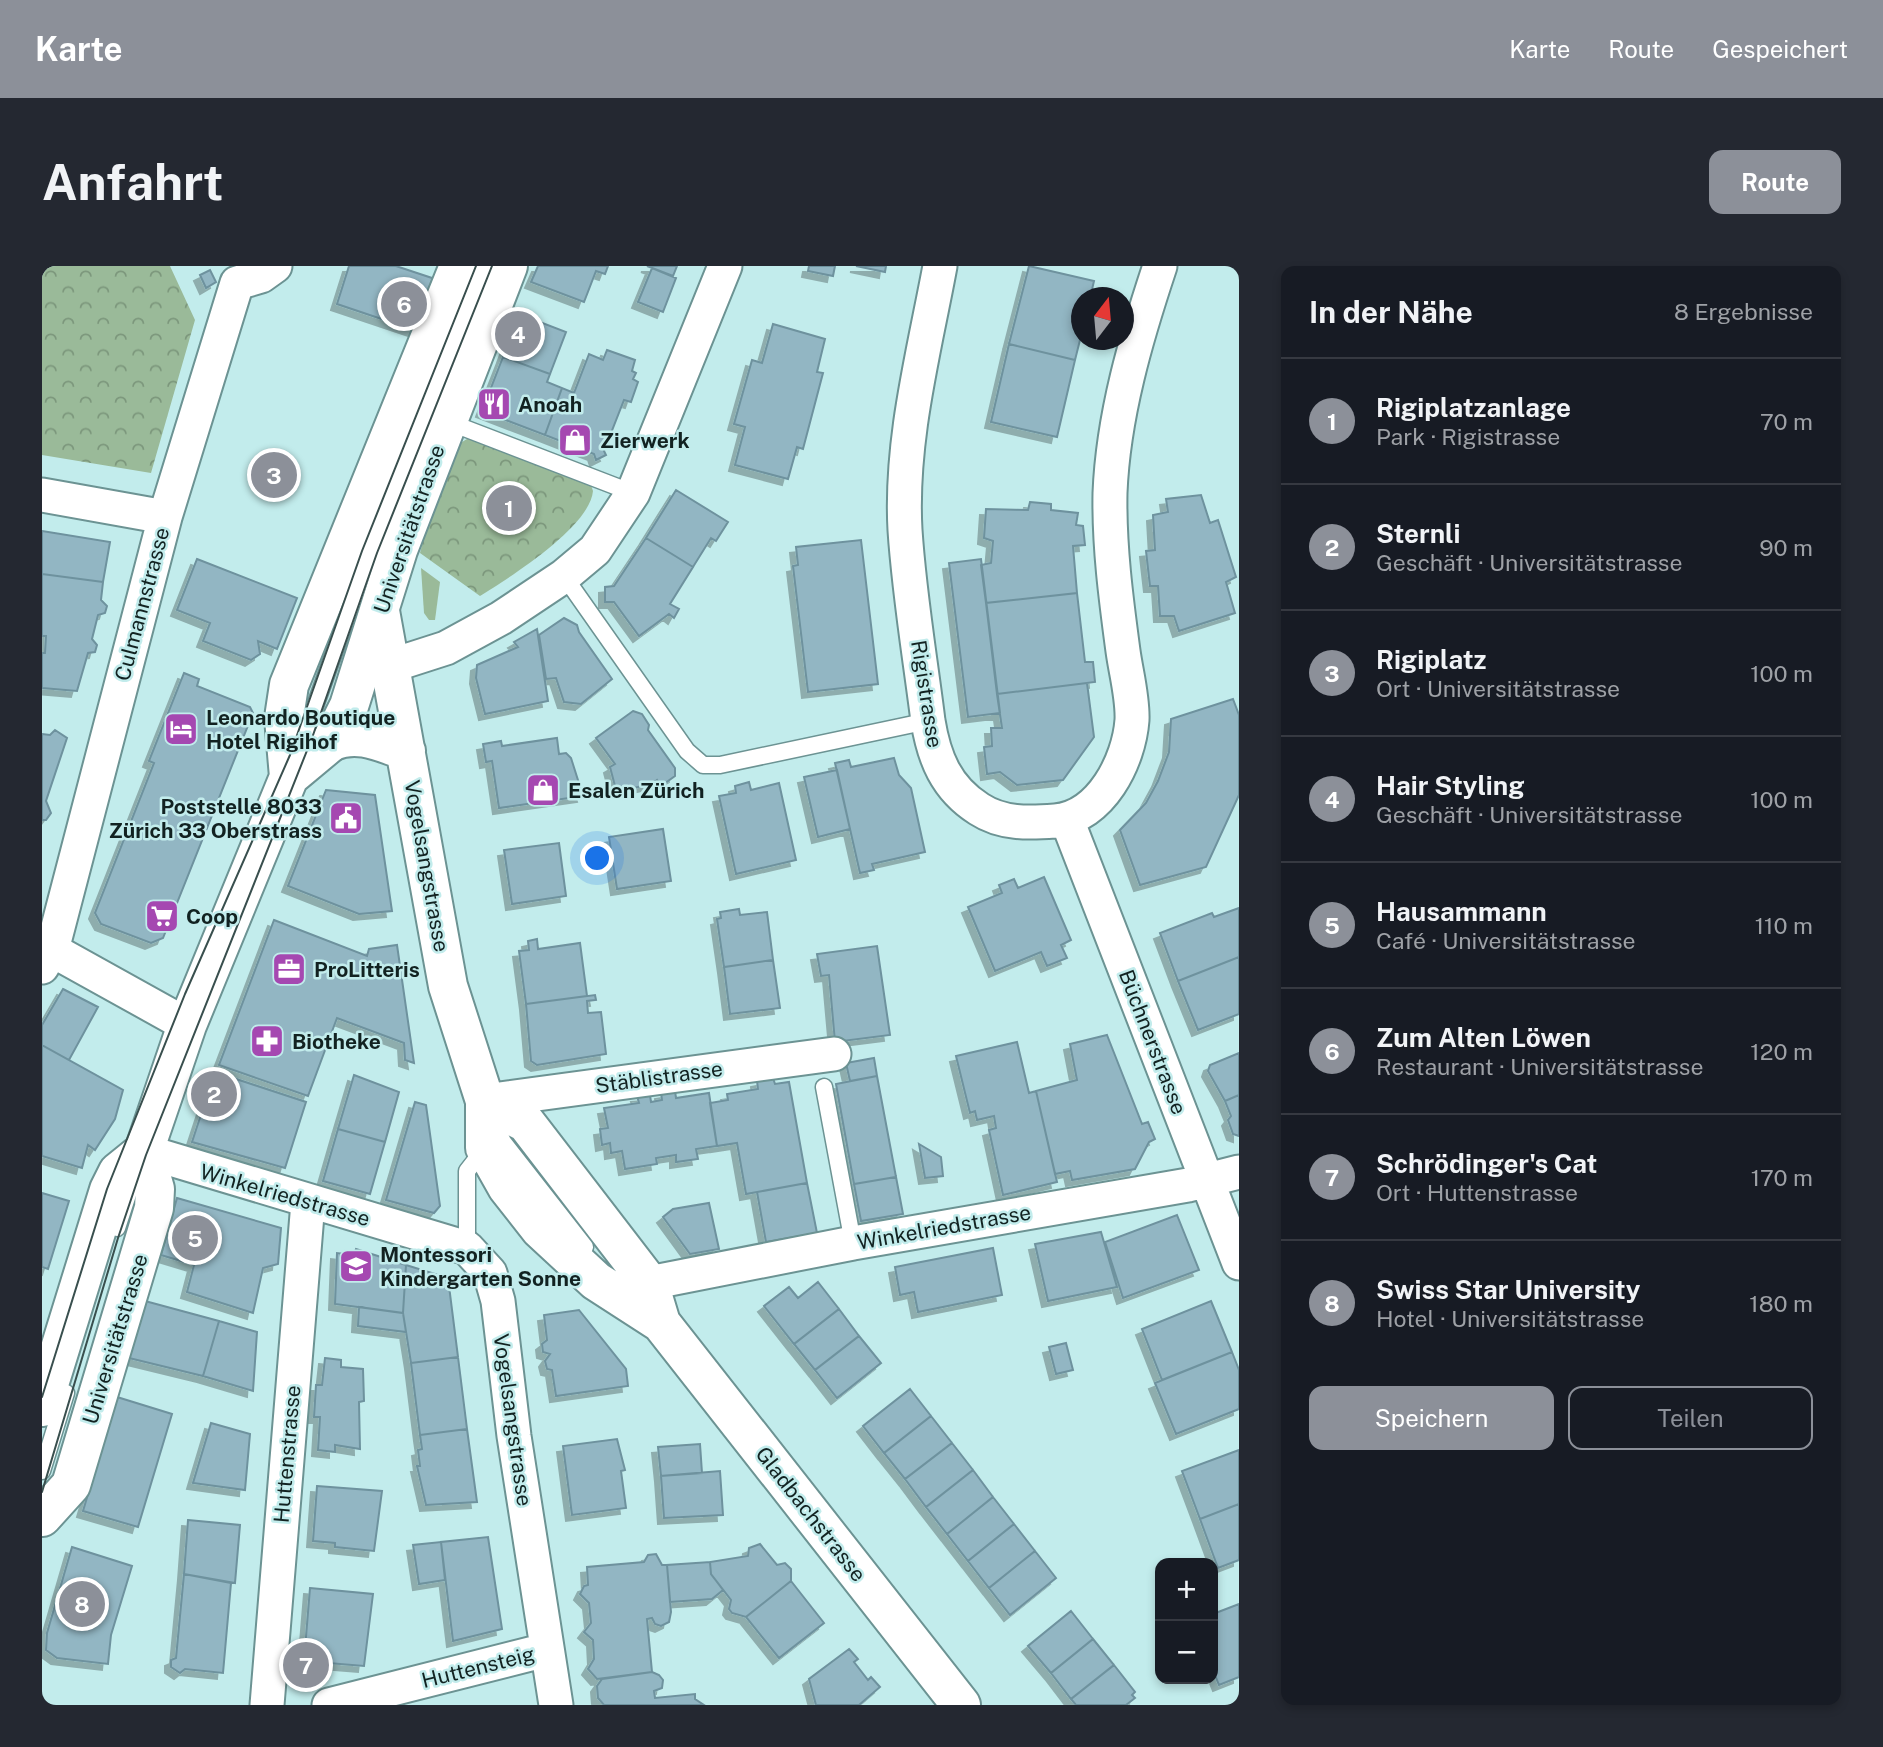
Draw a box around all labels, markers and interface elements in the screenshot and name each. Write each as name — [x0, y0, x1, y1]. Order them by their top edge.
text: Karte — [35, 30, 123, 68]
text: Karte — [1509, 35, 1570, 63]
text: Route — [1608, 35, 1674, 63]
text: Gespeichert — [1712, 35, 1848, 63]
button: Route — [1709, 150, 1841, 214]
text: Anfahrt — [42, 153, 223, 211]
pin: 6 — [381, 278, 427, 330]
north arrow — [1071, 287, 1134, 350]
text: In der Nähe — [1309, 294, 1473, 330]
text: 8 Ergebnisse — [1674, 298, 1813, 325]
pin: 4 — [495, 308, 541, 360]
restaurant icon: Anoah — [475, 385, 513, 423]
place label: Anoah — [518, 392, 582, 417]
text: Rigiplatzanlage — [1376, 392, 1571, 423]
text: 1 — [1327, 408, 1337, 435]
text: 70 m — [1760, 408, 1813, 435]
shop icon: Zierwerk — [556, 421, 594, 459]
text: Park · Rigistrasse — [1376, 423, 1560, 450]
place label: Zierwerk — [600, 428, 690, 453]
street label: Universitätstrasse — [368, 441, 450, 617]
pin: 3 — [251, 449, 297, 501]
pin: 1 — [486, 482, 532, 534]
text: Sternli — [1376, 518, 1461, 549]
street label: Culmannstrasse — [109, 524, 175, 684]
text: 2 — [1325, 534, 1339, 561]
text: 90 m — [1759, 534, 1813, 561]
text: Geschäft · Universitätstrasse — [1376, 549, 1683, 576]
street label: Rigistrasse — [906, 638, 948, 750]
text: Rigiplatz — [1376, 644, 1486, 675]
text: 3 — [1324, 660, 1340, 687]
text: 100 m — [1750, 660, 1813, 687]
text: Ort · Universitätstrasse — [1376, 675, 1620, 702]
place label: Leonardo Boutique Hotel Rigihof — [206, 705, 395, 754]
hotel icon: Leonardo Boutique Hotel Rigihof — [162, 710, 200, 748]
text: Hair Styling — [1376, 770, 1525, 801]
shop icon: Esalen Zürich — [524, 771, 562, 809]
street label: Vogelsangstrasse — [400, 778, 454, 954]
place label: Esalen Zürich — [568, 778, 704, 803]
text: 4 — [1324, 786, 1340, 813]
text: 100 m — [1750, 786, 1813, 813]
place label: Poststelle 8033 Zürich 33 Oberstrass — [109, 794, 322, 843]
public building icon: Poststelle 8033 Zürich 33 Oberstrass — [327, 799, 365, 837]
text: Geschäft · Universitätstrasse — [1376, 801, 1683, 828]
your location — [580, 841, 614, 875]
text: Hausammann — [1376, 896, 1547, 927]
supermarket icon: Coop — [143, 897, 181, 935]
place label: Coop — [186, 904, 238, 929]
text: 5 — [1324, 912, 1340, 939]
text: 110 m — [1755, 912, 1813, 939]
text: Café · Universitätstrasse — [1376, 927, 1636, 954]
office icon: ProLitteris — [270, 950, 308, 988]
place label: ProLitteris — [314, 957, 420, 982]
street label: Büchnerstrasse — [1114, 966, 1192, 1118]
pharmacy icon: Biotheke — [248, 1022, 286, 1060]
text: Zum Alten Löwen — [1376, 1022, 1591, 1053]
place label: Biotheke — [292, 1029, 381, 1054]
text: 6 — [1324, 1038, 1340, 1065]
text: 120 m — [1750, 1038, 1813, 1065]
text: Restaurant · Universitätstrasse — [1376, 1053, 1703, 1080]
street label: Stäblistrasse — [594, 1056, 724, 1098]
pin: 2 — [191, 1068, 237, 1120]
text: Schrödinger's Cat — [1376, 1148, 1597, 1179]
street label: Winkelriedstrasse — [197, 1159, 373, 1231]
text: 7 — [1325, 1164, 1339, 1191]
text: 170 m — [1751, 1164, 1813, 1191]
text: Ort · Huttenstrasse — [1376, 1179, 1578, 1206]
street label: Winkelriedstrasse — [855, 1199, 1033, 1255]
pin: 5 — [172, 1212, 218, 1264]
place label: Montessori Kindergarten Sonne — [380, 1242, 581, 1291]
school or university icon: Montessori Kindergarten Sonne — [337, 1247, 375, 1285]
street label: Universitätstrasse — [77, 1251, 153, 1427]
text: Swiss Star University — [1376, 1274, 1640, 1305]
text: 8 — [1324, 1290, 1340, 1317]
text: 180 m — [1749, 1290, 1813, 1317]
text: Hotel · Universitätstrasse — [1376, 1305, 1644, 1332]
street label: Vogelsangstrasse — [489, 1332, 537, 1508]
street label: Huttenstrasse — [269, 1384, 305, 1524]
button: Speichern — [1309, 1386, 1554, 1450]
button: Teilen — [1568, 1386, 1813, 1450]
street label: Gladbachstrasse — [751, 1442, 871, 1586]
map controls — [1155, 1558, 1218, 1684]
button: + — [1155, 1558, 1218, 1621]
pin: 8 — [59, 1578, 105, 1630]
button: − — [1155, 1621, 1218, 1684]
pin: 7 — [283, 1639, 329, 1691]
street label: Huttensteig — [419, 1641, 537, 1693]

